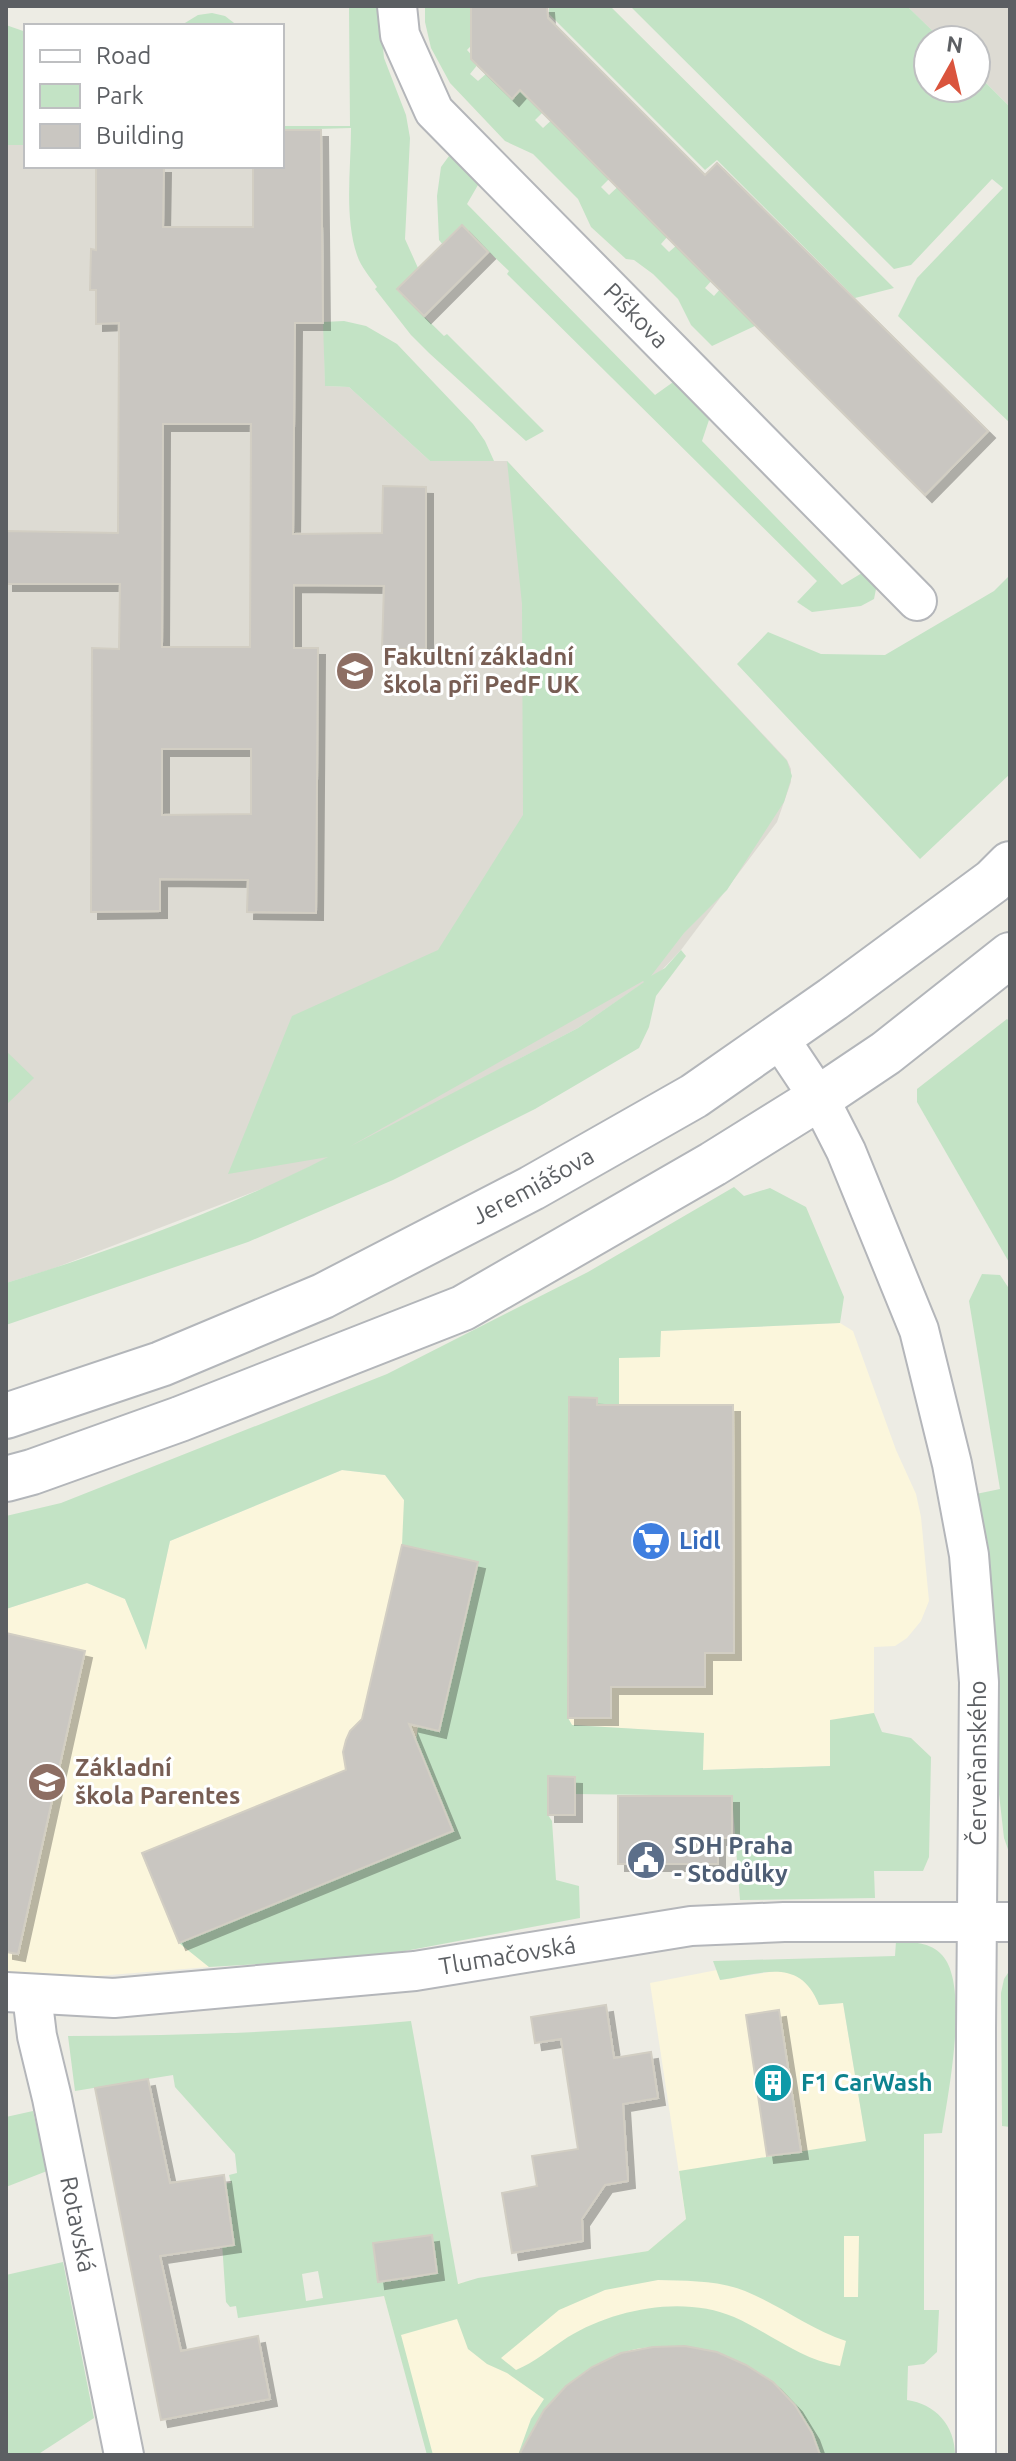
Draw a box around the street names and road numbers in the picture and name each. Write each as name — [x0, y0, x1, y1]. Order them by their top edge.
street label: Píškova — [598, 277, 674, 354]
street label: Jeremiášova — [467, 1142, 598, 1230]
street label: Červeňanského — [963, 1680, 991, 1846]
street label: Tlumačovská — [437, 1931, 578, 1980]
street label: Rotavská — [55, 2174, 101, 2275]

